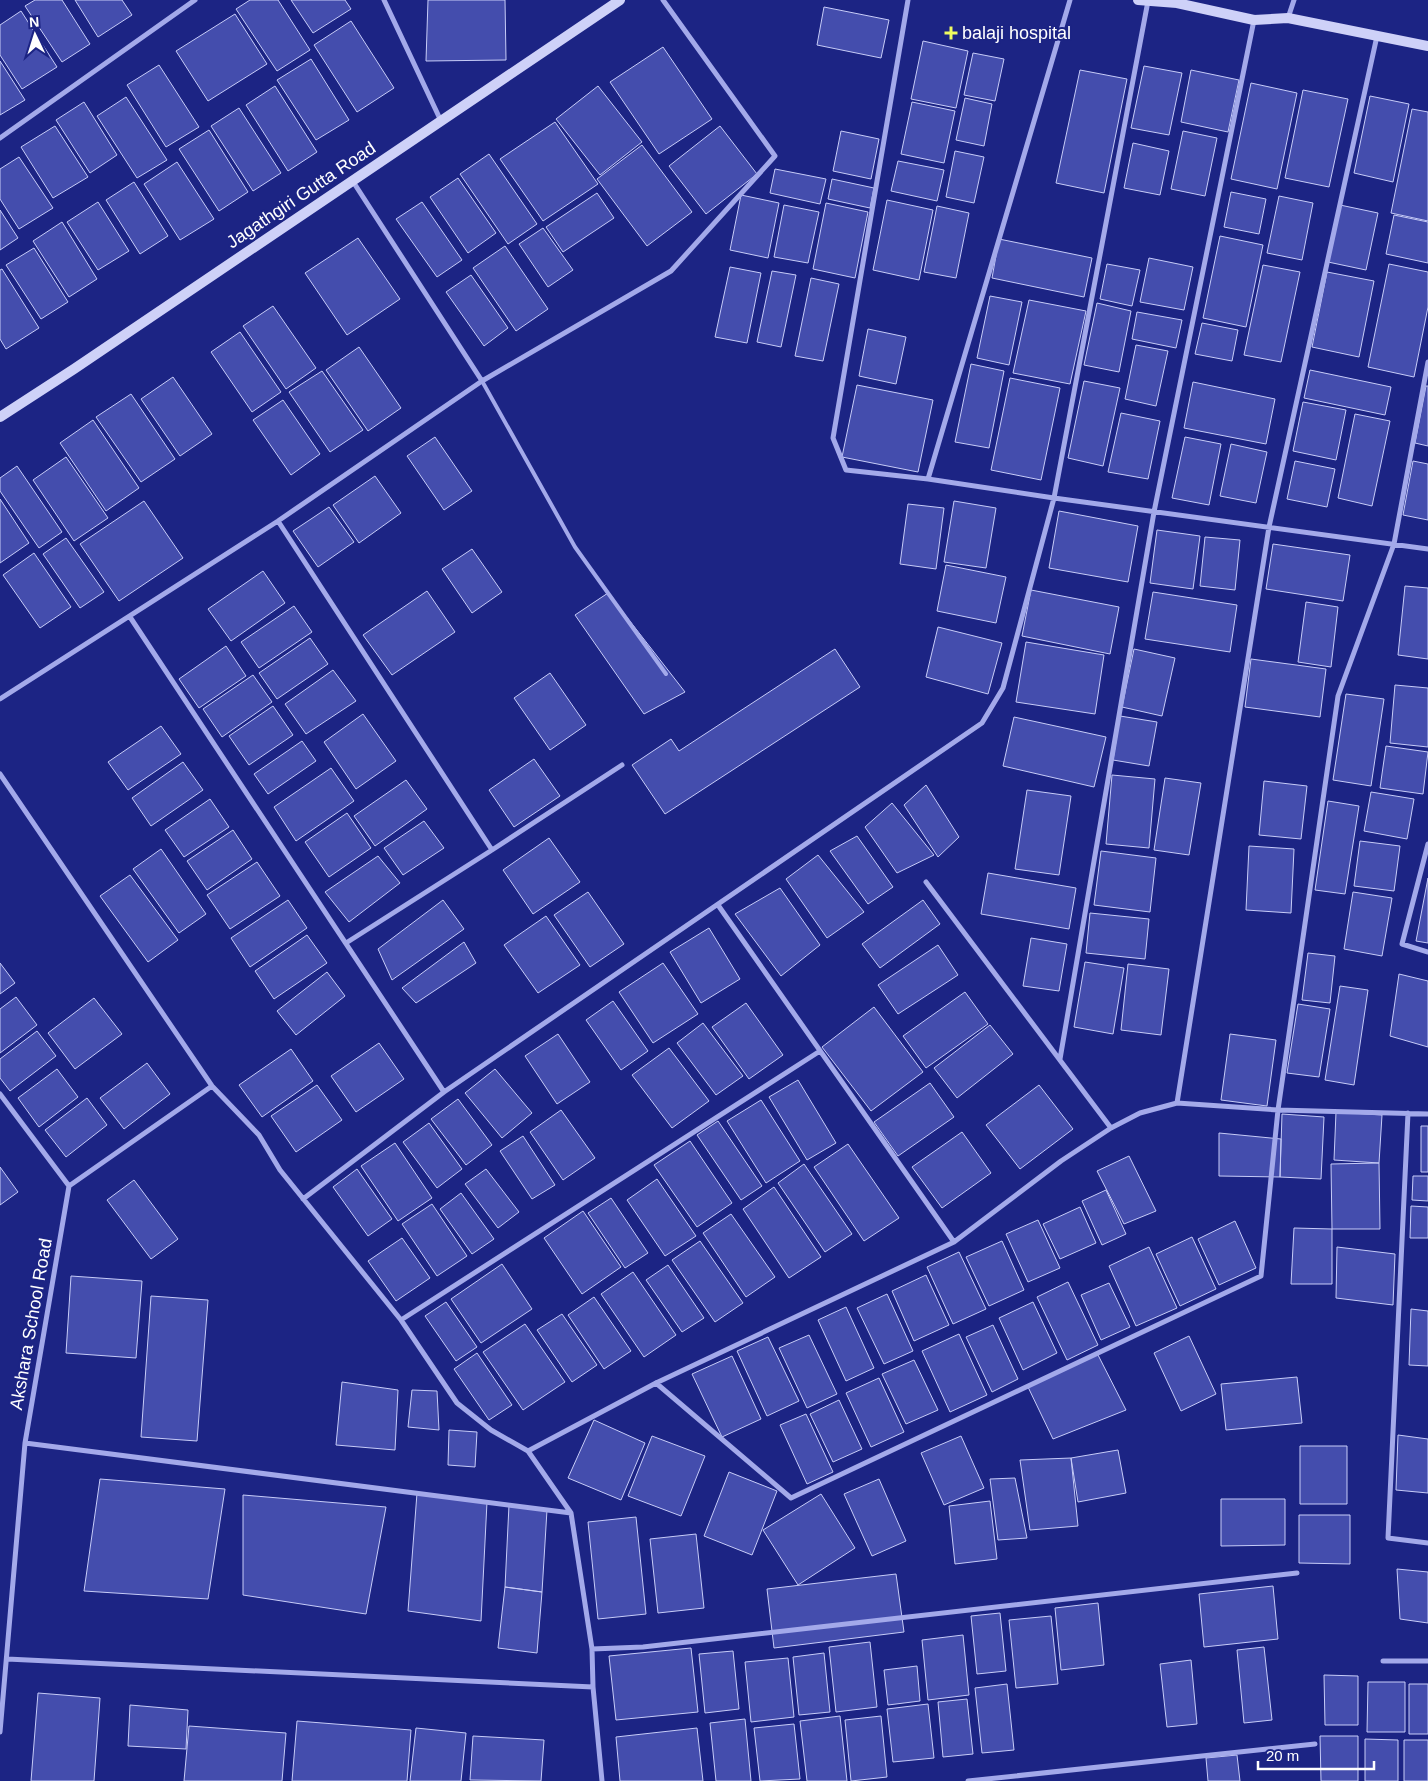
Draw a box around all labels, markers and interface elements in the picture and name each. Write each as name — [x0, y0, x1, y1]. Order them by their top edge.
north arrow — [10, 10, 60, 60]
text: N — [28, 14, 40, 30]
place label: balaji hospital — [962, 23, 1071, 43]
marker: balaji hospital — [944, 26, 958, 40]
street label: Jagathgiri Gutta Road — [223, 138, 379, 252]
street label: Akshara School Road — [6, 1237, 56, 1411]
scale bar — [1258, 1738, 1374, 1770]
text: 20 m — [1266, 1747, 1299, 1764]

